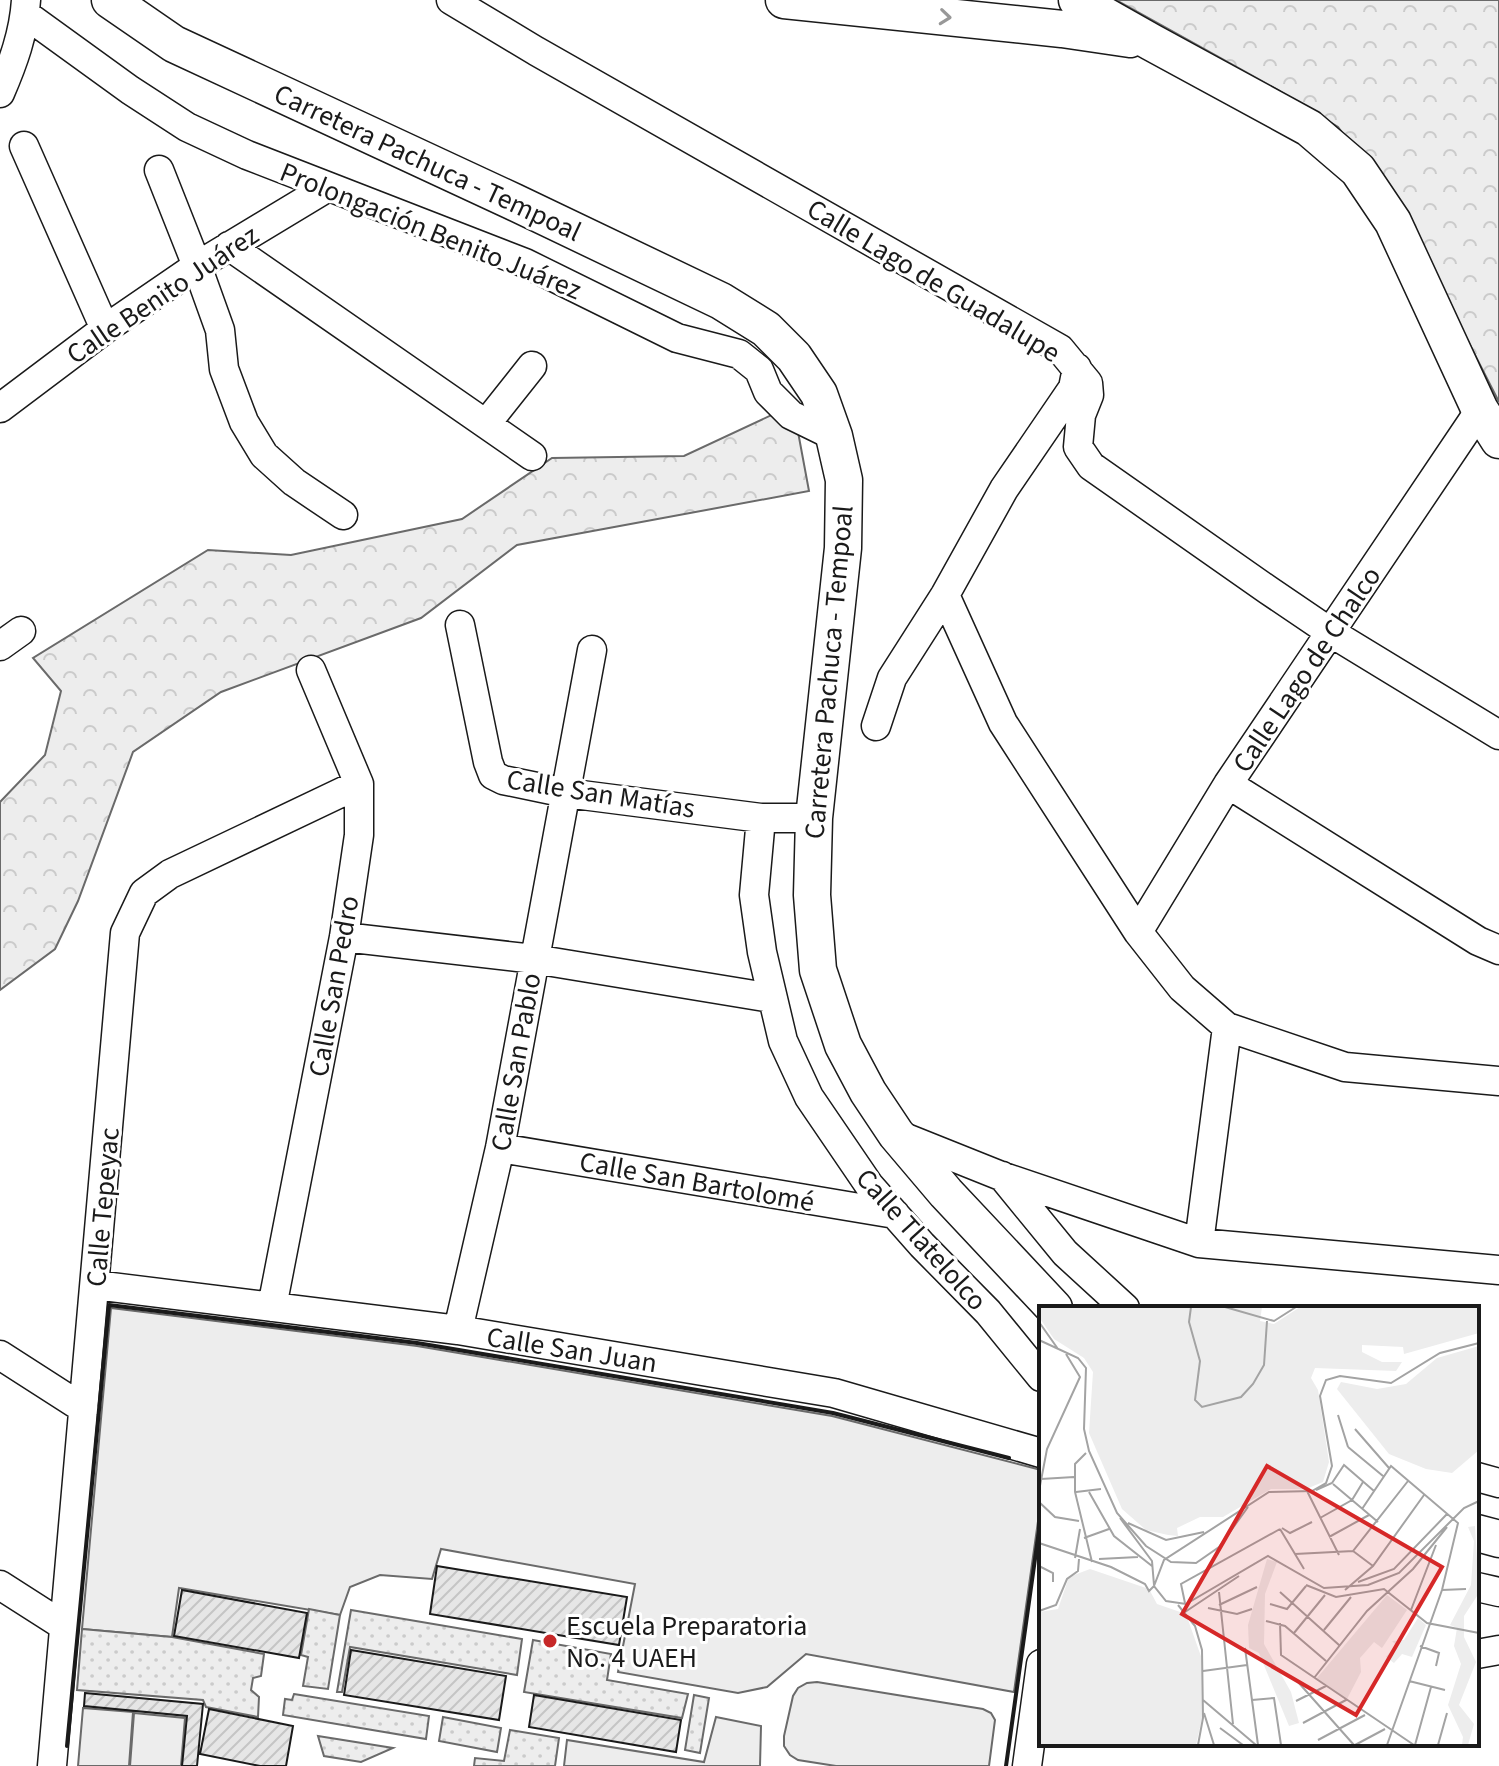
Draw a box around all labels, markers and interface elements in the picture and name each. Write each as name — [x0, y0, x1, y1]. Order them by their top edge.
one-way arrow — [939, 8, 952, 25]
street label: Carretera Pachuca - Tempoal — [267, 74, 588, 252]
street label: Prolongación Benito Juárez — [274, 152, 587, 310]
street label: Calle Lago de Guadalupe — [799, 189, 1068, 372]
street label: Calle Benito Juárez — [58, 215, 267, 374]
street label: Carretera Pachuca - Tempoal — [794, 504, 864, 841]
street label: Calle Lago de Chalco — [1223, 558, 1391, 781]
street label: Calle San Matías — [504, 759, 698, 829]
street label: Calle San Pedro — [298, 893, 370, 1080]
street label: Calle San Pablo — [481, 970, 551, 1154]
street label: Calle Tepeyac — [76, 1125, 130, 1288]
street label: Calle San Bartolomé — [576, 1142, 817, 1222]
street label: Calle Tlatelolco — [846, 1160, 996, 1320]
inset map — [1039, 1306, 1479, 1746]
street label: Calle San Juan — [484, 1317, 660, 1383]
place label: Escuela Preparatoria No. 4 UAEH — [566, 1606, 807, 1678]
marker: Escuela Preparatoria No. 4 UAEH — [541, 1632, 559, 1650]

